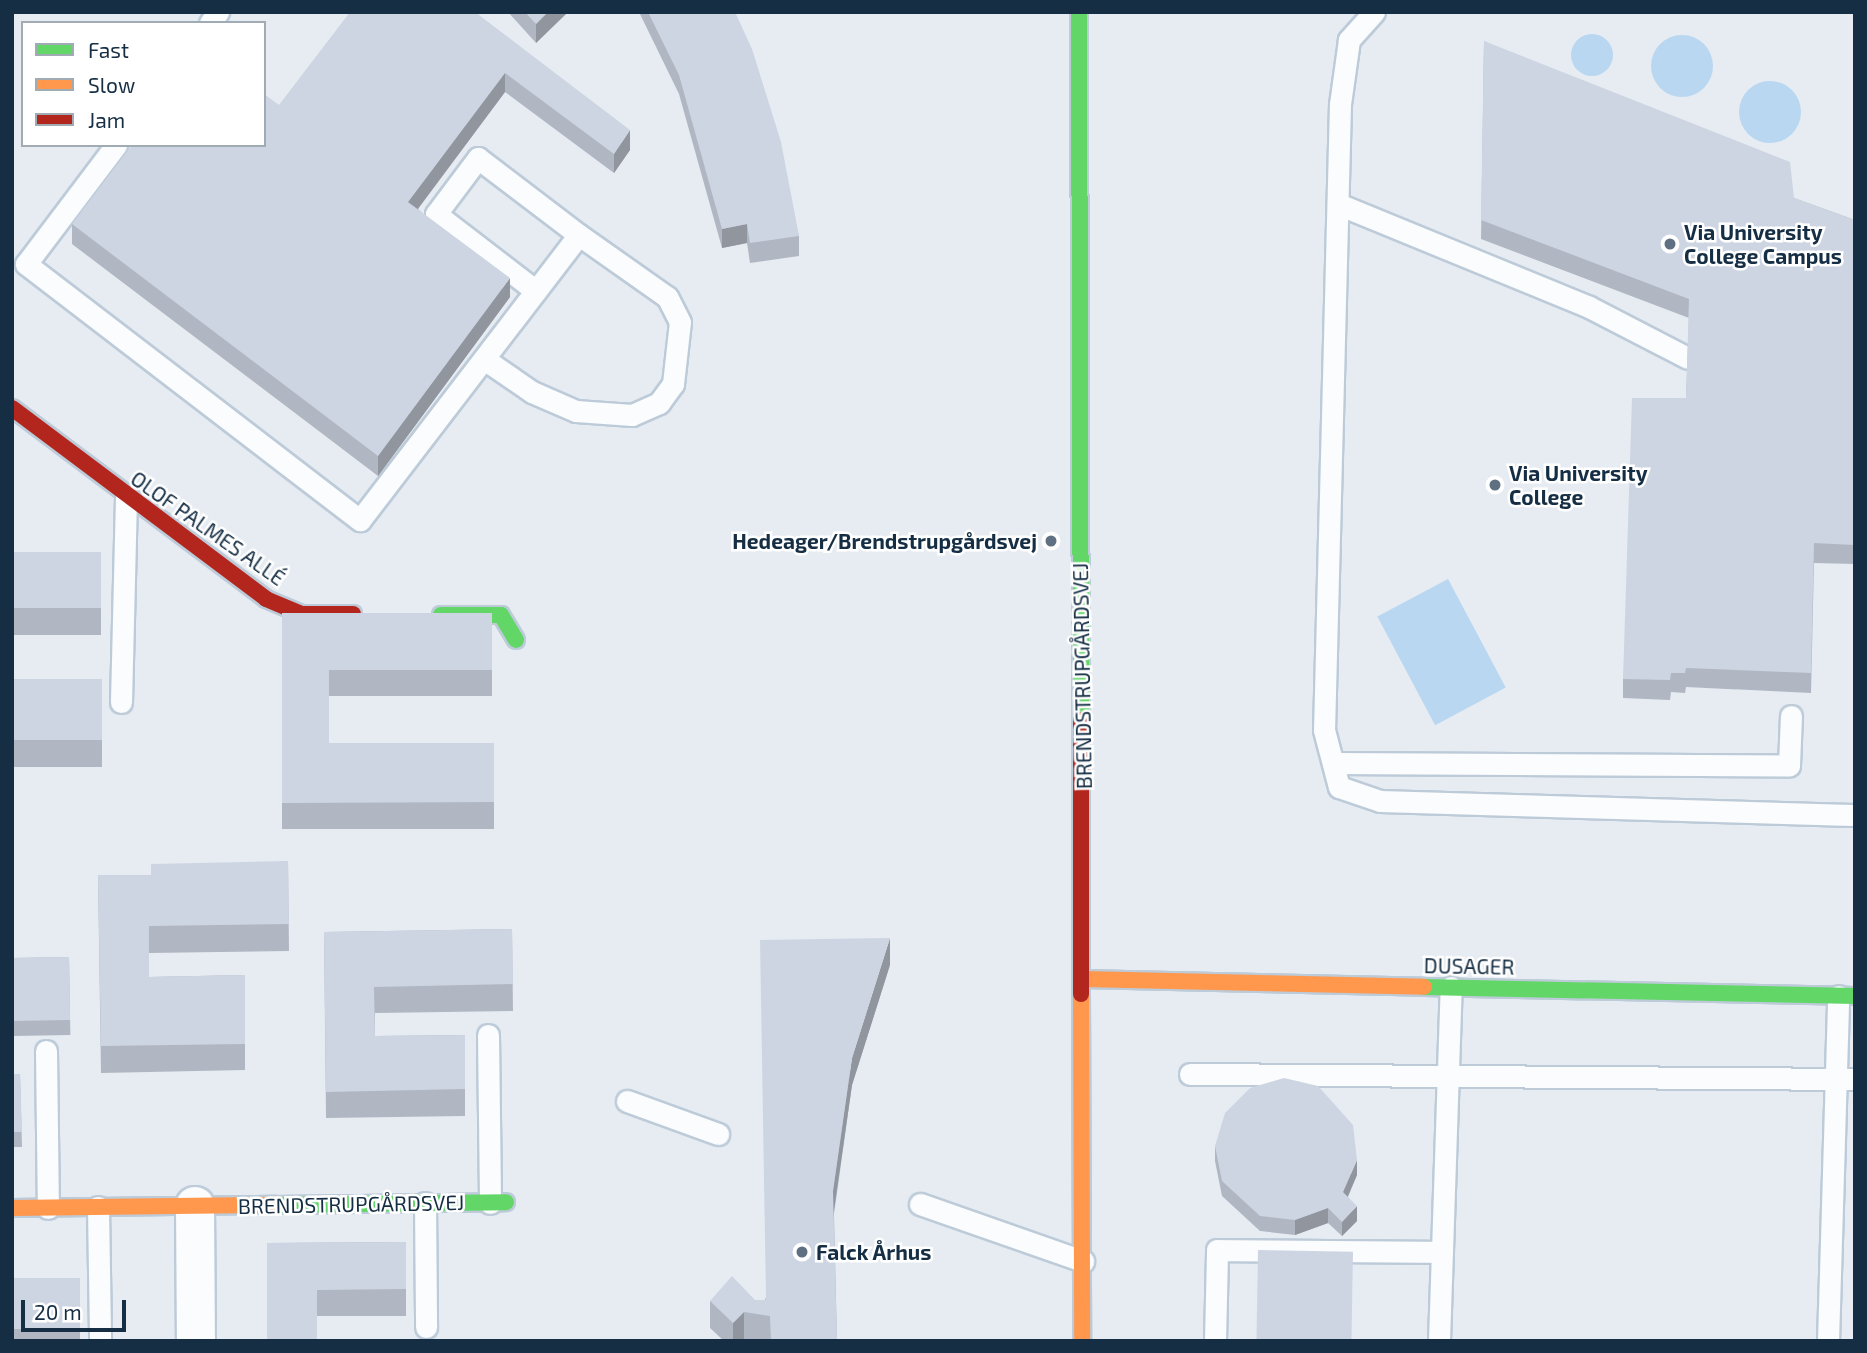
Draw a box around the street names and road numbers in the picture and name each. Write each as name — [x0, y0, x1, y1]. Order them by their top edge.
street label: OLOF PALMES ALLÉ — [126, 465, 290, 591]
street label: BRENDSTRUPGÅRDSVEJ — [1067, 563, 1097, 789]
street label: DUSAGER — [1423, 953, 1515, 979]
street label: BRENDSTRUPGÅRDSVEJ — [238, 1189, 464, 1219]

